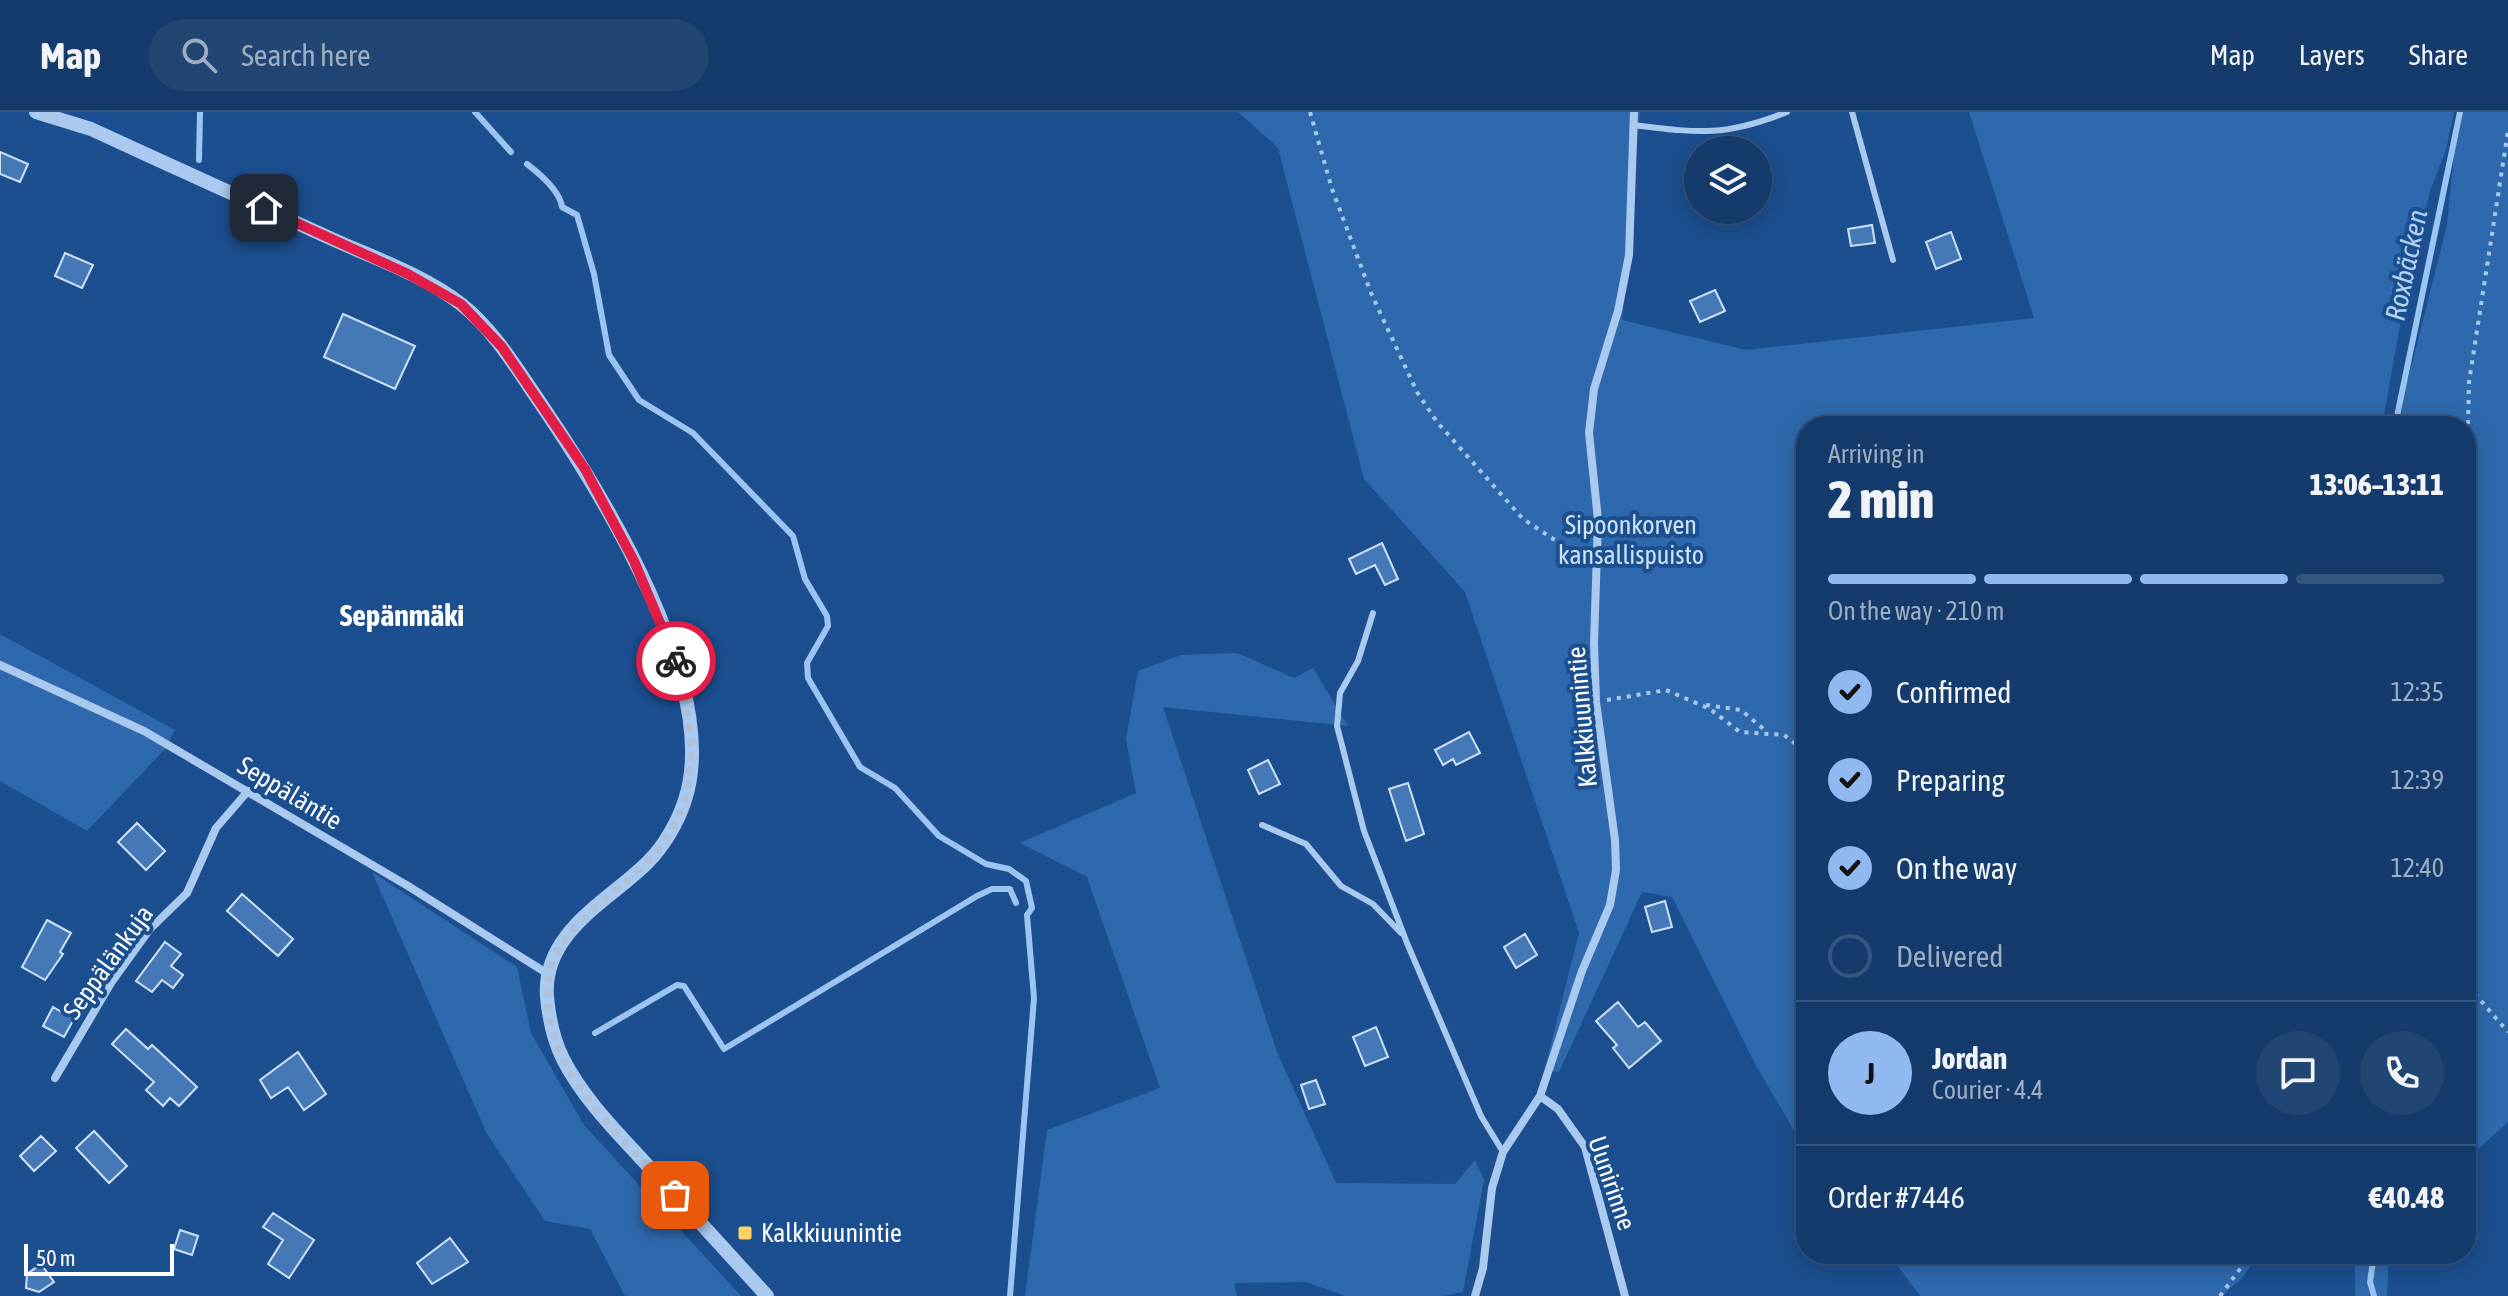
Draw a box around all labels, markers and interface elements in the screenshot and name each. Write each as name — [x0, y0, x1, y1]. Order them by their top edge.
search box — [149, 19, 709, 91]
icon: search — [177, 33, 221, 77]
text: Map — [40, 34, 101, 77]
text: Search here — [241, 38, 371, 72]
text: Map — [2210, 39, 2255, 71]
text: Layers — [2299, 39, 2365, 71]
text: Share — [2409, 39, 2468, 71]
map controls — [1684, 136, 1772, 224]
button: layers — [1684, 136, 1772, 224]
pin — [230, 174, 298, 242]
icon: home — [242, 186, 286, 230]
water label: Roxbäcken — [2379, 206, 2433, 324]
text: Arriving in — [1828, 439, 1925, 469]
text: 13:06–13:11 — [2309, 467, 2444, 501]
text: 2 min — [1828, 469, 1934, 529]
park label: Sipoonkorven kansallispuisto — [1558, 510, 1704, 570]
text: On the way · 210 m — [1828, 596, 2005, 626]
district label: Sepänmäki — [340, 598, 464, 632]
courier — [636, 621, 716, 701]
icon: bike — [654, 639, 698, 683]
street label: Kalkkiuunintie — [1561, 646, 1603, 788]
icon: check — [1828, 670, 1872, 714]
text: Confirmed — [1896, 675, 2011, 709]
text: 12:35 — [2390, 677, 2444, 707]
street label: Seppäläntie — [232, 750, 348, 836]
icon: check — [1828, 758, 1872, 802]
text: Preparing — [1896, 763, 2005, 797]
text: 12:39 — [2390, 765, 2444, 795]
icon: check — [1828, 846, 1872, 890]
text: On the way — [1896, 851, 2017, 885]
text: 12:40 — [2390, 853, 2444, 883]
street label: Seppälänkuja — [57, 899, 159, 1025]
text: Delivered — [1896, 939, 2004, 973]
button: chat — [2256, 1031, 2340, 1115]
button: phone — [2360, 1031, 2444, 1115]
text: Jordan — [1932, 1041, 2007, 1075]
text: J — [1865, 1056, 1875, 1090]
text: Courier · 4.4 — [1932, 1075, 2043, 1105]
street label: Uunirinne — [1582, 1132, 1642, 1234]
pin — [641, 1161, 709, 1229]
icon: bag — [653, 1173, 697, 1217]
text: Order #7446 — [1828, 1180, 1965, 1214]
text: €40.48 — [2369, 1180, 2444, 1214]
place label: Kalkkiuunintie — [761, 1218, 902, 1248]
marker: Kalkkiuunintie — [736, 1224, 754, 1242]
scale bar — [24, 1240, 174, 1276]
text: 50 m — [36, 1245, 76, 1271]

